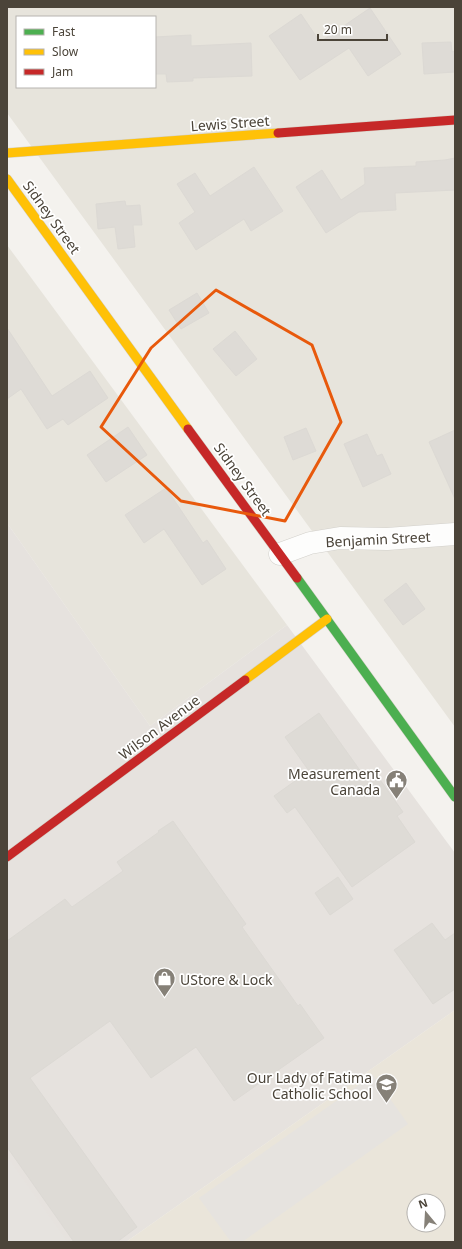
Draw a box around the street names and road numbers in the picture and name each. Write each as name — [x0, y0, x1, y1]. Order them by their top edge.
street label: Lewis Street — [190, 111, 270, 135]
street label: Sidney Street — [19, 177, 85, 257]
street label: Sidney Street — [210, 439, 276, 519]
street label: Benjamin Street — [325, 527, 431, 551]
street label: Wilson Avenue — [115, 690, 203, 764]

